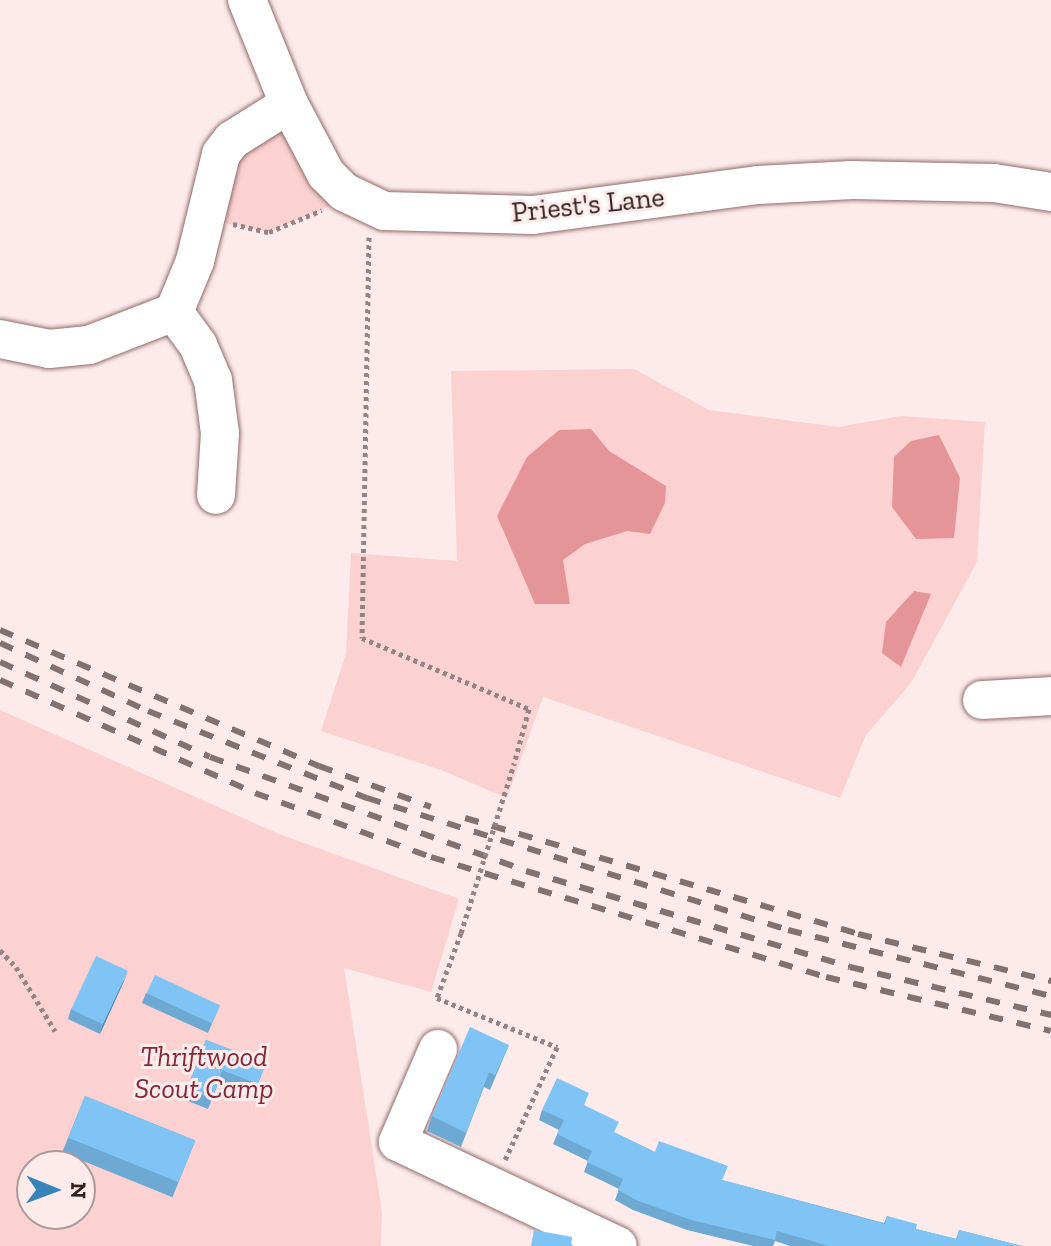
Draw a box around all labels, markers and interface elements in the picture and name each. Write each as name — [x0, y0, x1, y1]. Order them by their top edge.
street label: Priest's Lane — [510, 180, 666, 230]
park label: Thriftwood Scout Camp — [134, 1040, 274, 1106]
north arrow — [16, 1150, 96, 1230]
text: N — [65, 1182, 92, 1199]

